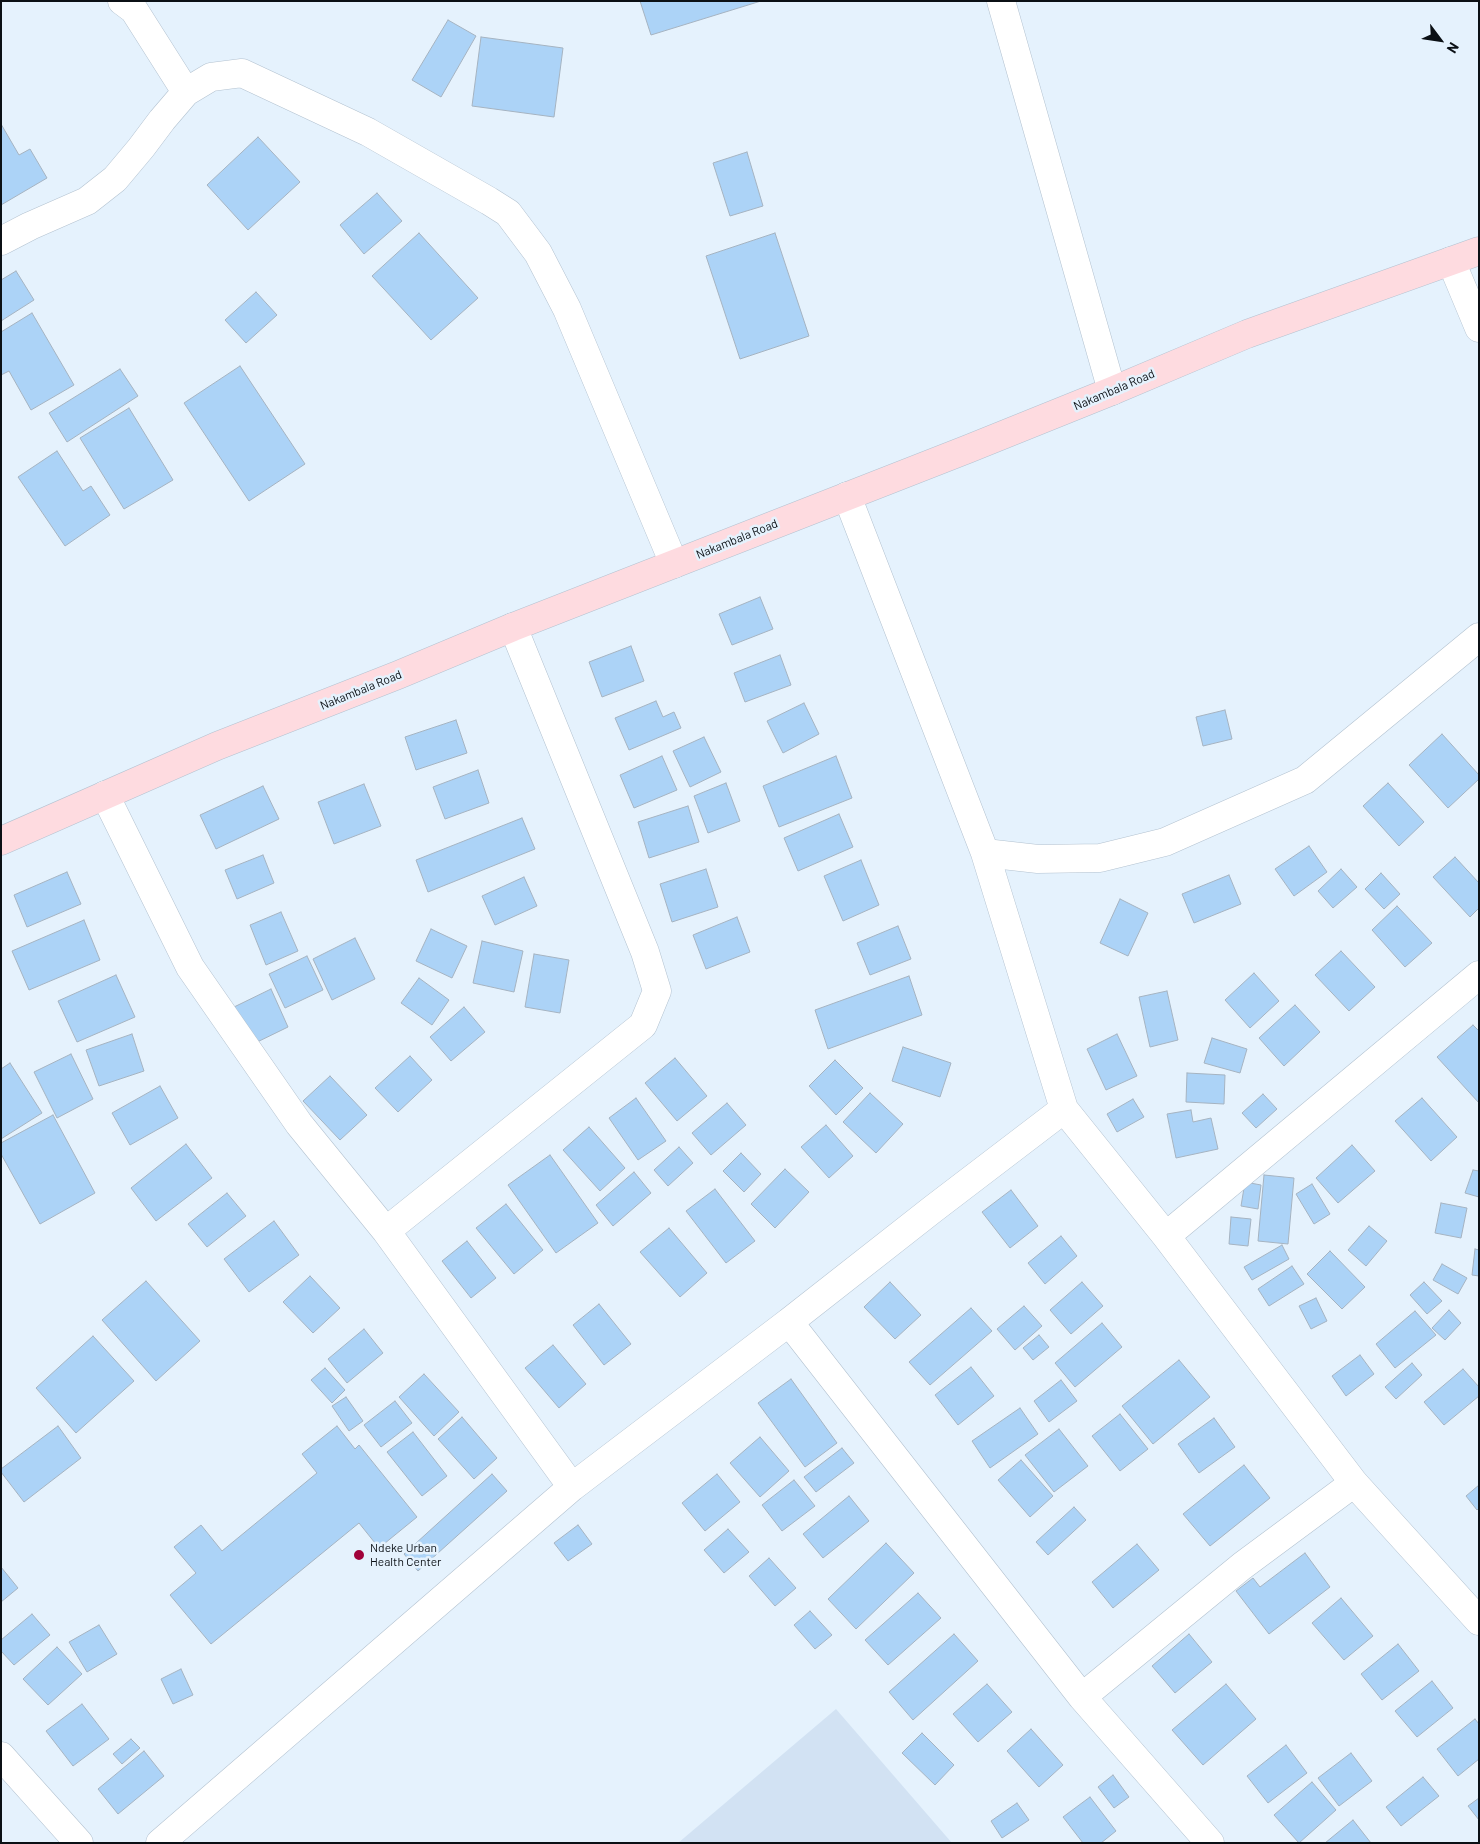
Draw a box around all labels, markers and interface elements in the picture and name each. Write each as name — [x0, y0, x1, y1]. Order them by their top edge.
north arrow — [1415, 15, 1465, 65]
text: N — [1444, 40, 1463, 56]
street label: Nakambala Road — [1071, 366, 1157, 414]
street label: Nakambala Road — [694, 516, 780, 562]
street label: Nakambala Road — [318, 667, 404, 713]
place label: Ndeke Urban Health Center — [370, 1541, 441, 1569]
marker: Ndeke Urban Health Center — [352, 1548, 366, 1562]

